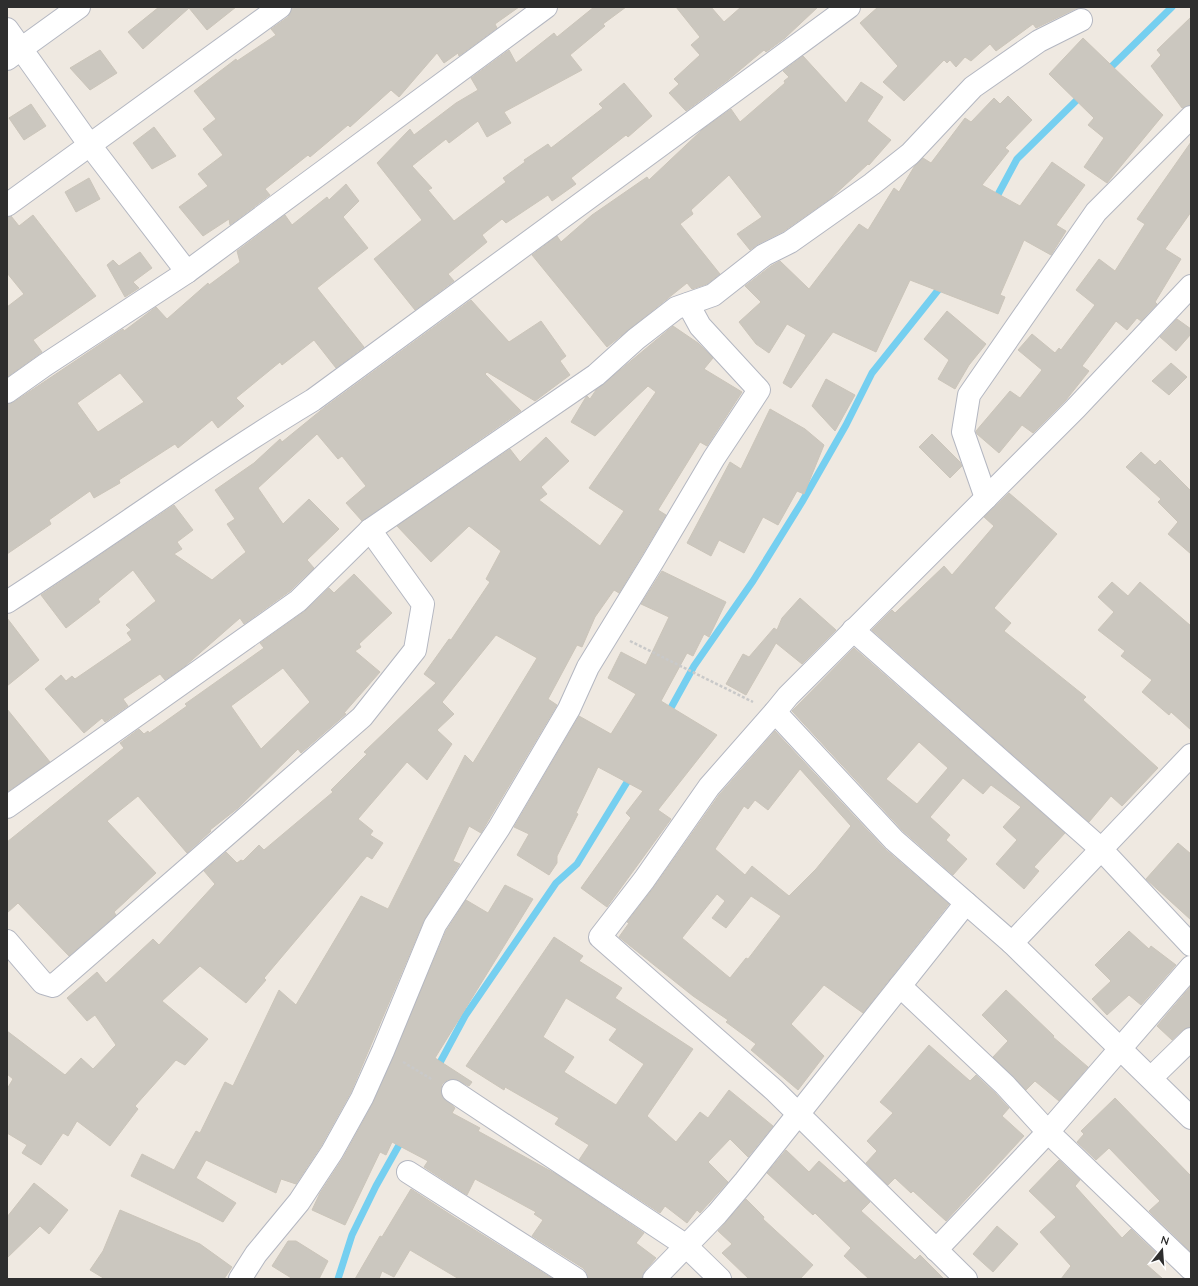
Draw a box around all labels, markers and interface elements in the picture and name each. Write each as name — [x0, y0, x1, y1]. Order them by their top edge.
north arrow — [1142, 1230, 1182, 1270]
text: N — [1159, 1233, 1171, 1248]

